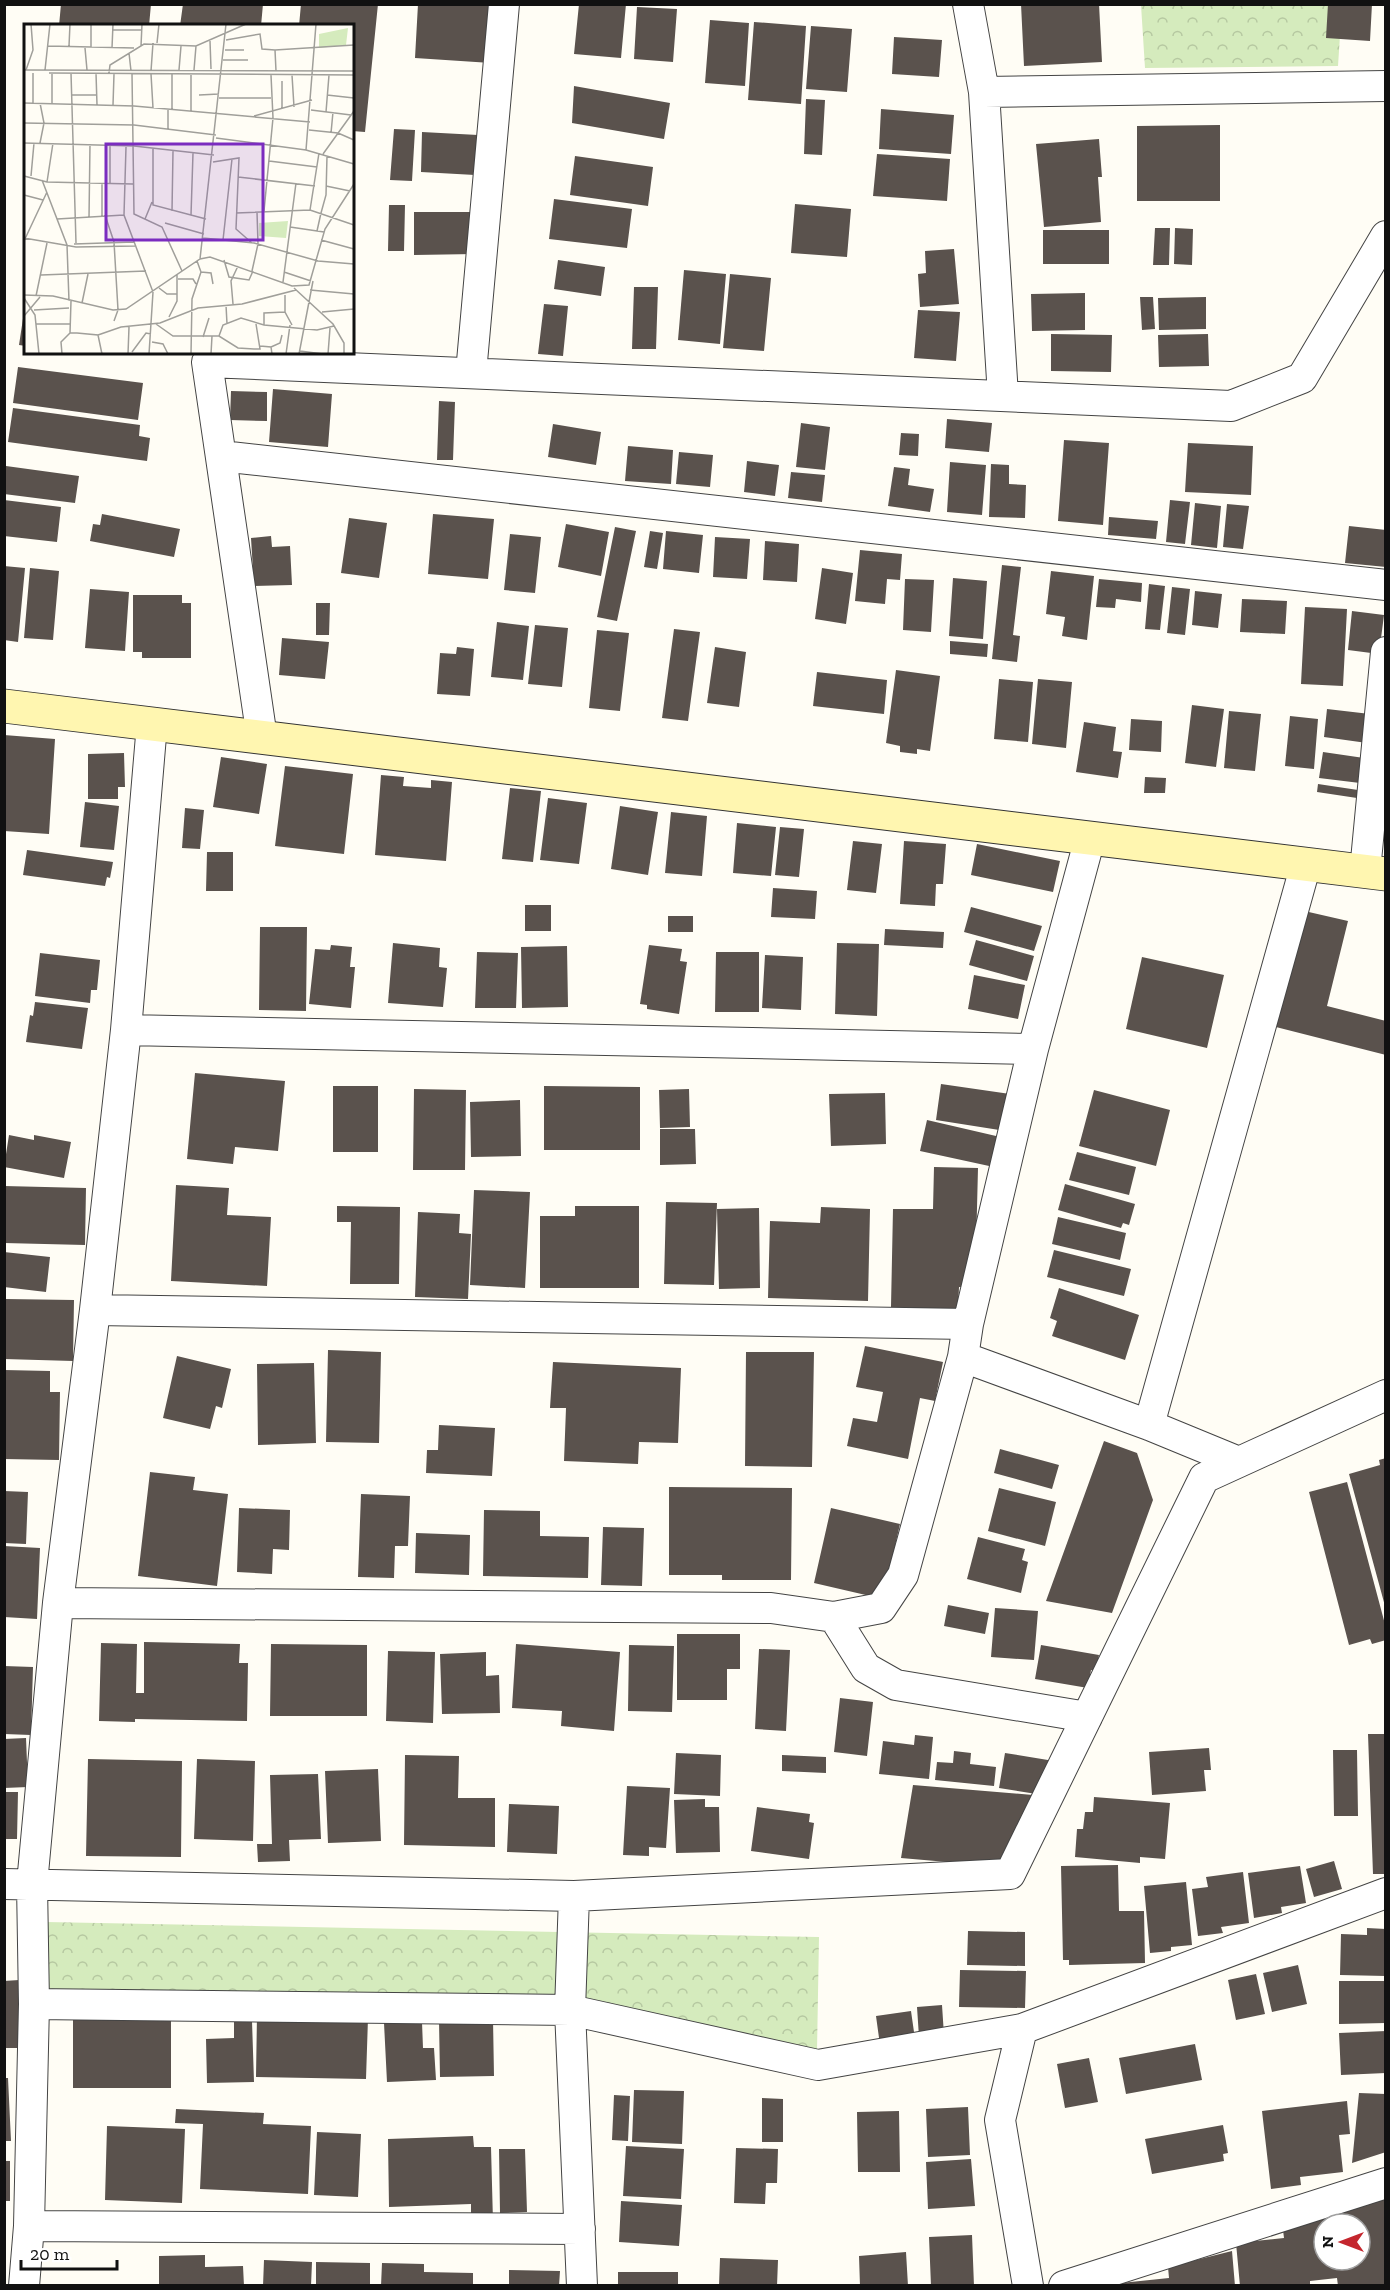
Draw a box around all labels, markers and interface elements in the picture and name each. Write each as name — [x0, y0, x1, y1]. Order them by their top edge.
inset map — [24, 24, 354, 354]
north arrow — [1312, 2212, 1372, 2272]
scale bar — [21, 2233, 117, 2271]
text: N — [1318, 2236, 1337, 2248]
text: 20 m — [30, 2243, 70, 2265]

